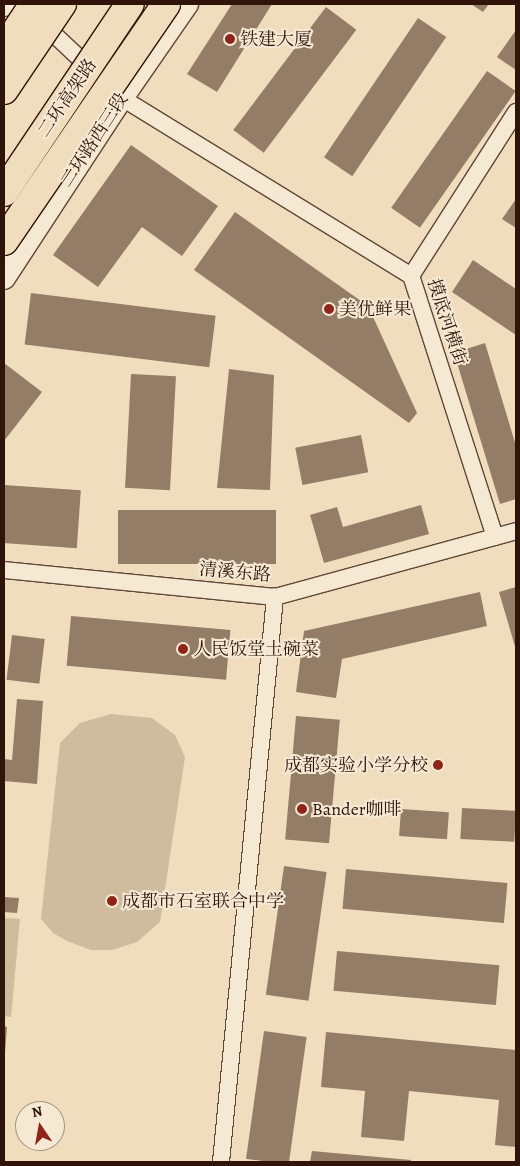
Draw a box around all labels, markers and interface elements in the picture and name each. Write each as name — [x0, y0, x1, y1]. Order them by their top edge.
place label: 铁建大厦 — [240, 28, 312, 50]
marker: 铁建大厦 — [224, 33, 236, 45]
street label: 二环高架路 — [33, 55, 101, 141]
street label: 二环路西三段 — [56, 89, 132, 191]
street label: 摸底河横街 — [423, 276, 471, 368]
place label: 美优鲜果 — [339, 298, 411, 320]
marker: 美优鲜果 — [323, 303, 335, 315]
street label: 清溪东路 — [198, 558, 272, 586]
place label: 人民饭堂土碗菜 — [193, 638, 319, 660]
marker: 人民饭堂土碗菜 — [177, 643, 189, 655]
place label: 成都实验小学分校 — [284, 754, 428, 776]
marker: 成都实验小学分校 — [432, 759, 444, 771]
place label: Bander咖啡 — [312, 798, 402, 820]
marker: Bander咖啡 — [296, 803, 308, 815]
place label: 成都市石室联合中学 — [122, 890, 284, 912]
marker: 成都市石室联合中学 — [106, 895, 118, 907]
north arrow — [15, 1101, 65, 1151]
text: N — [30, 1101, 44, 1122]

